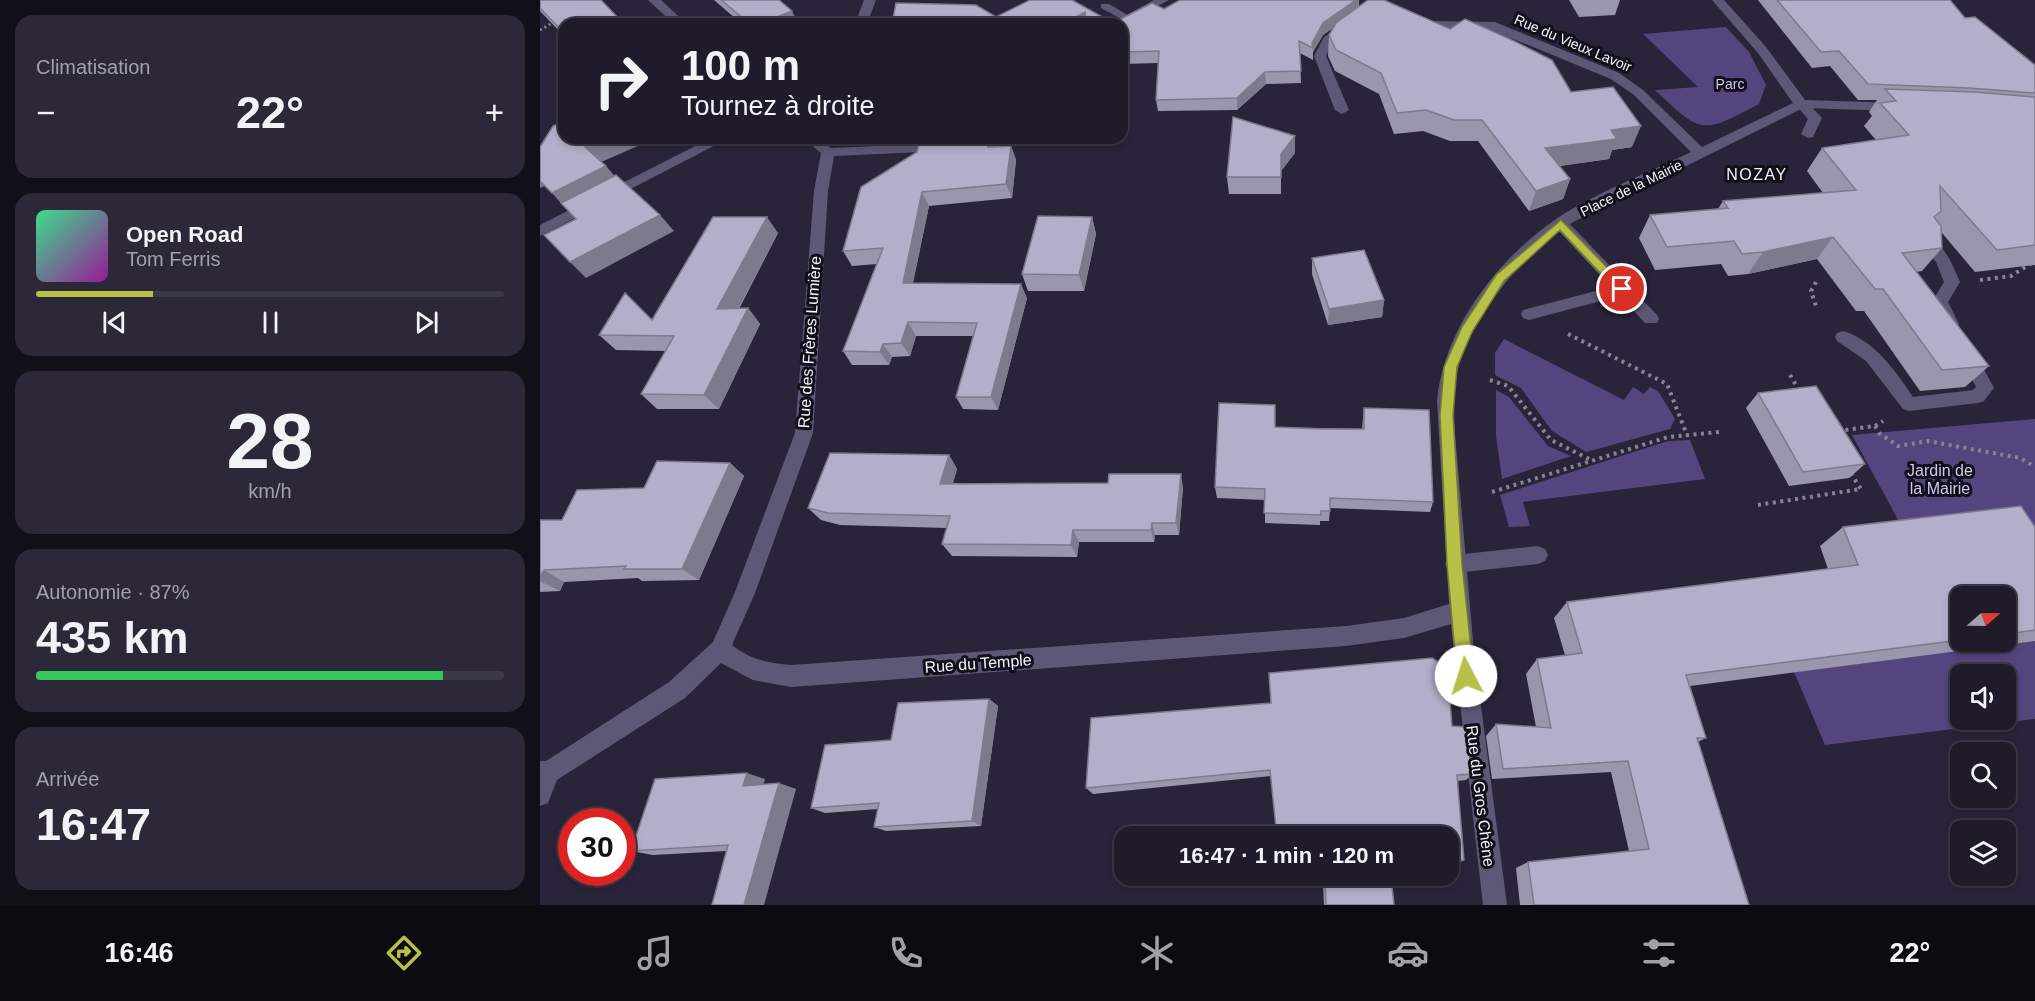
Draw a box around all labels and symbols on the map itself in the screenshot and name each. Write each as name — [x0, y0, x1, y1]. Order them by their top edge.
street label: Rue du Vieux Lavoir — [1512, 11, 1634, 75]
park label: Parc — [1716, 76, 1744, 92]
street label: Place de la Mairie — [1577, 156, 1685, 220]
district label: NOZAY — [1726, 166, 1788, 183]
street label: Rue des Frères Lumière — [795, 255, 824, 429]
pin — [1596, 263, 1647, 314]
park label: Jardin de la Mairie — [1907, 462, 1973, 497]
north arrow — [1950, 586, 2016, 652]
position arrow — [1434, 644, 1498, 708]
street label: Rue du Temple — [924, 651, 1032, 676]
street label: Rue du Gros Chêne — [1463, 724, 1498, 868]
speed limit sign: 30 — [558, 808, 636, 886]

